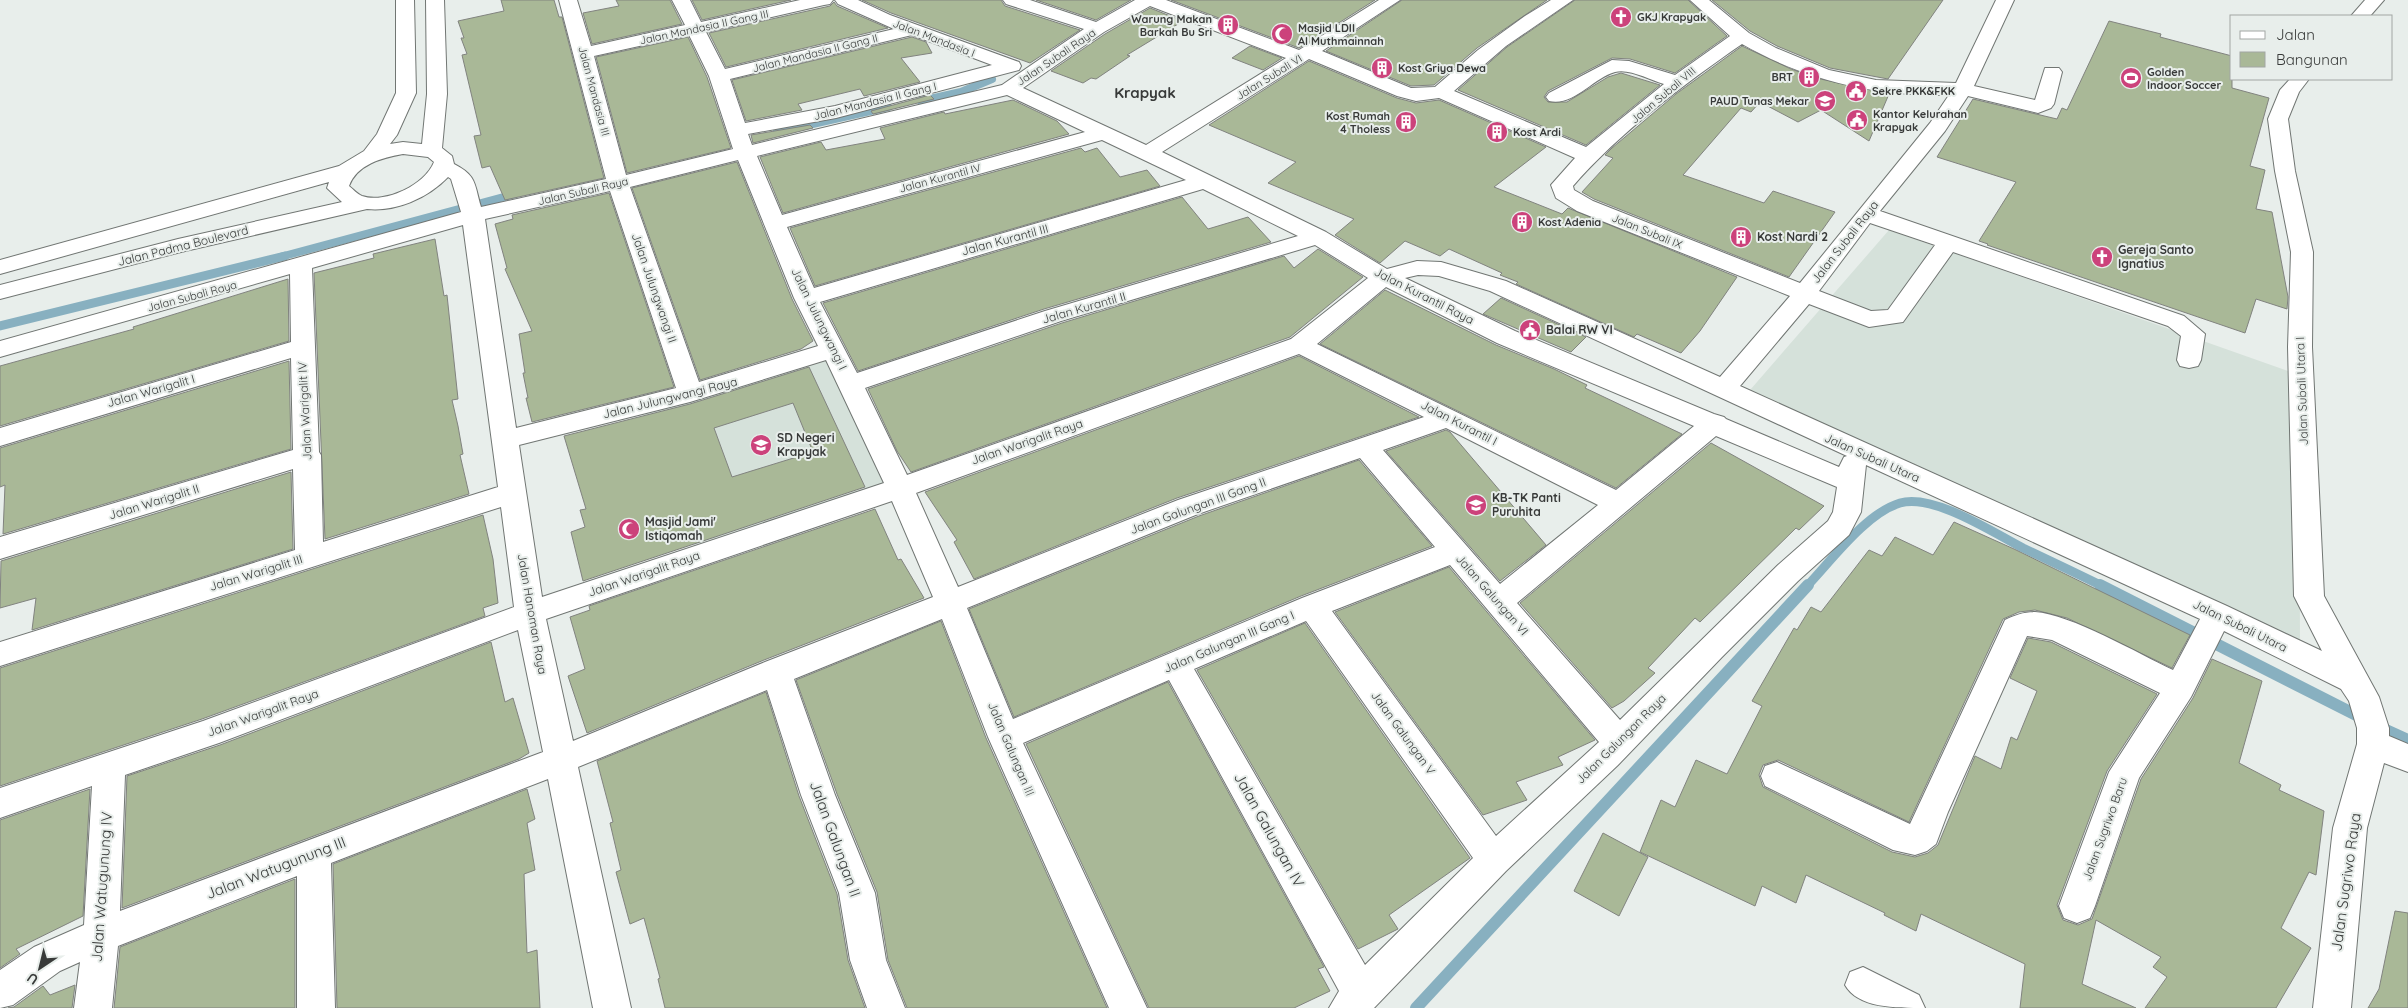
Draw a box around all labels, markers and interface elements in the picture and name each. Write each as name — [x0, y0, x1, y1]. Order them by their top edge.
church icon: GKJ Krapyak — [1609, 5, 1633, 29]
street label: Jalan Mandasia II Gang III — [638, 6, 770, 48]
place label: GKJ Krapyak — [1637, 10, 1706, 24]
place label: Warung Makan Barkah Bu Sri — [1131, 12, 1212, 39]
building icon: Warung Makan Barkah Bu Sri — [1216, 13, 1240, 37]
legend — [2230, 15, 2393, 80]
street label: Jalan Mandasia I — [891, 16, 977, 60]
place label: Masjid LDII Al Muthmainnah — [1298, 21, 1384, 48]
mosque icon: Masjid LDII Al Muthmainnah — [1270, 22, 1294, 46]
street label: Jalan Subali Raya — [1014, 25, 1098, 89]
text: Jalan — [2276, 25, 2315, 44]
street label: Jalan Mandasia II Gang II — [751, 31, 879, 75]
street label: Jalan Mandasia III — [575, 45, 613, 137]
text: Bangunan — [2276, 50, 2348, 69]
street label: Jalan Subali VI — [1233, 51, 1305, 103]
building icon: Kost Griya Dewa — [1370, 56, 1394, 80]
place label: Kost Griya Dewa — [1398, 61, 1486, 75]
street label: Jalan Subali VIII — [1628, 64, 1698, 126]
building icon: BRT — [1797, 65, 1821, 89]
place label: Golden Indoor Soccer — [2147, 65, 2221, 92]
sports icon: Golden Indoor Soccer — [2119, 66, 2143, 90]
place label: BRT — [1772, 70, 1793, 84]
street label: Jalan Mandasia II Gang I — [812, 79, 938, 123]
public building icon: Sekre PKK&FKK — [1844, 79, 1868, 103]
district label: Krapyak — [1114, 83, 1176, 102]
place label: Sekre PKK&FKK — [1872, 84, 1955, 98]
school or university icon: PAUD Tunas Mekar — [1813, 89, 1837, 113]
place label: PAUD Tunas Mekar — [1710, 94, 1809, 108]
place label: Kantor Kelurahan Krapyak — [1873, 107, 1967, 134]
public building icon: Kantor Kelurahan Krapyak — [1845, 108, 1869, 132]
place label: Kost Rumah 4 Tholess — [1326, 109, 1390, 136]
building icon: Kost Rumah 4 Tholess — [1394, 110, 1418, 134]
building icon: Kost Ardi — [1485, 120, 1509, 144]
place label: Kost Ardi — [1513, 125, 1561, 139]
street label: Jalan Kurantil IV — [898, 160, 982, 196]
street label: Jalan Subali Raya — [537, 174, 629, 208]
street label: Jalan Subali Raya — [1808, 197, 1881, 286]
building icon: Kost Adenia — [1510, 210, 1534, 234]
street label: Jalan Subali IX — [1610, 211, 1685, 252]
place label: Kost Adenia — [1538, 215, 1601, 229]
street label: Jalan Kurantil III — [960, 221, 1050, 258]
street label: Jalan Padma Boulevard — [116, 222, 250, 269]
building icon: Kost Nardi 2 — [1729, 225, 1753, 249]
place label: Kost Nardi 2 — [1757, 229, 1828, 244]
street label: Jalan Julungwangi II — [629, 231, 680, 344]
place label: Gereja Santo Ignatius — [2118, 242, 2194, 271]
church icon: Gereja Santo Ignatius — [2090, 245, 2114, 269]
street label: Jalan Kurantil Raya — [1372, 264, 1477, 327]
street label: Jalan Julungwangi I — [788, 265, 851, 372]
street label: Jalan Subali Raya — [146, 277, 238, 315]
street label: Jalan Kurantil II — [1040, 288, 1128, 327]
public building icon: Balai RW VI — [1518, 318, 1542, 342]
place label: Balai RW VI — [1546, 322, 1613, 337]
street label: Jalan Subali Utara I — [2292, 336, 2311, 446]
street label: Jalan Warigalit IV — [294, 361, 315, 461]
street label: Jalan Warigalit I — [105, 371, 197, 410]
street label: Jalan Julungwangi Raya — [601, 374, 739, 421]
street label: Jalan Kurantil I — [1419, 397, 1500, 448]
street label: Jalan Warigalit Raya — [969, 415, 1085, 468]
place label: SD Negeri Krapyak — [777, 430, 835, 459]
street label: Jalan Subali Utara — [1822, 430, 1922, 485]
school or university icon: SD Negeri Krapyak — [749, 433, 773, 457]
street label: Jalan Galungan III Gang II — [1128, 474, 1268, 537]
street label: Jalan Warigalit II — [107, 481, 201, 522]
place label: KB-TK Panti Puruhita — [1492, 490, 1561, 519]
school or university icon: KB-TK Panti Puruhita — [1464, 493, 1488, 517]
place label: Masjid Jami' Istiqomah — [645, 514, 716, 543]
mosque icon: Masjid Jami' Istiqomah — [617, 517, 641, 541]
street label: Jalan Warigalit Raya — [586, 547, 702, 600]
street label: Jalan Warigalit III — [207, 551, 304, 594]
street label: Jalan Galungan VI — [1453, 551, 1532, 638]
street label: Jalan Hanoman Raya — [514, 552, 551, 675]
street label: Jalan Subali Utara — [2191, 596, 2290, 655]
street label: Jalan Galungan III Gang I — [1161, 607, 1296, 676]
street label: Jalan Warigalit Raya — [205, 685, 320, 740]
street label: Jalan Galungan V — [1368, 688, 1439, 777]
street label: Jalan Galungan Raya — [1573, 691, 1669, 787]
street label: Jalan Galungan III — [985, 700, 1038, 798]
street label: Jalan Galungan IV — [1230, 769, 1309, 890]
street label: Jalan Sugriwo Baru — [2079, 775, 2130, 882]
street label: Jalan Galungan II — [806, 778, 865, 899]
street label: Jalan Watugunung IV — [87, 811, 116, 963]
street label: Jalan Sugriwo Raya — [2326, 812, 2365, 952]
street label: Jalan Watugunung III — [203, 832, 348, 903]
north arrow — [15, 943, 65, 993]
text: U — [23, 968, 42, 989]

